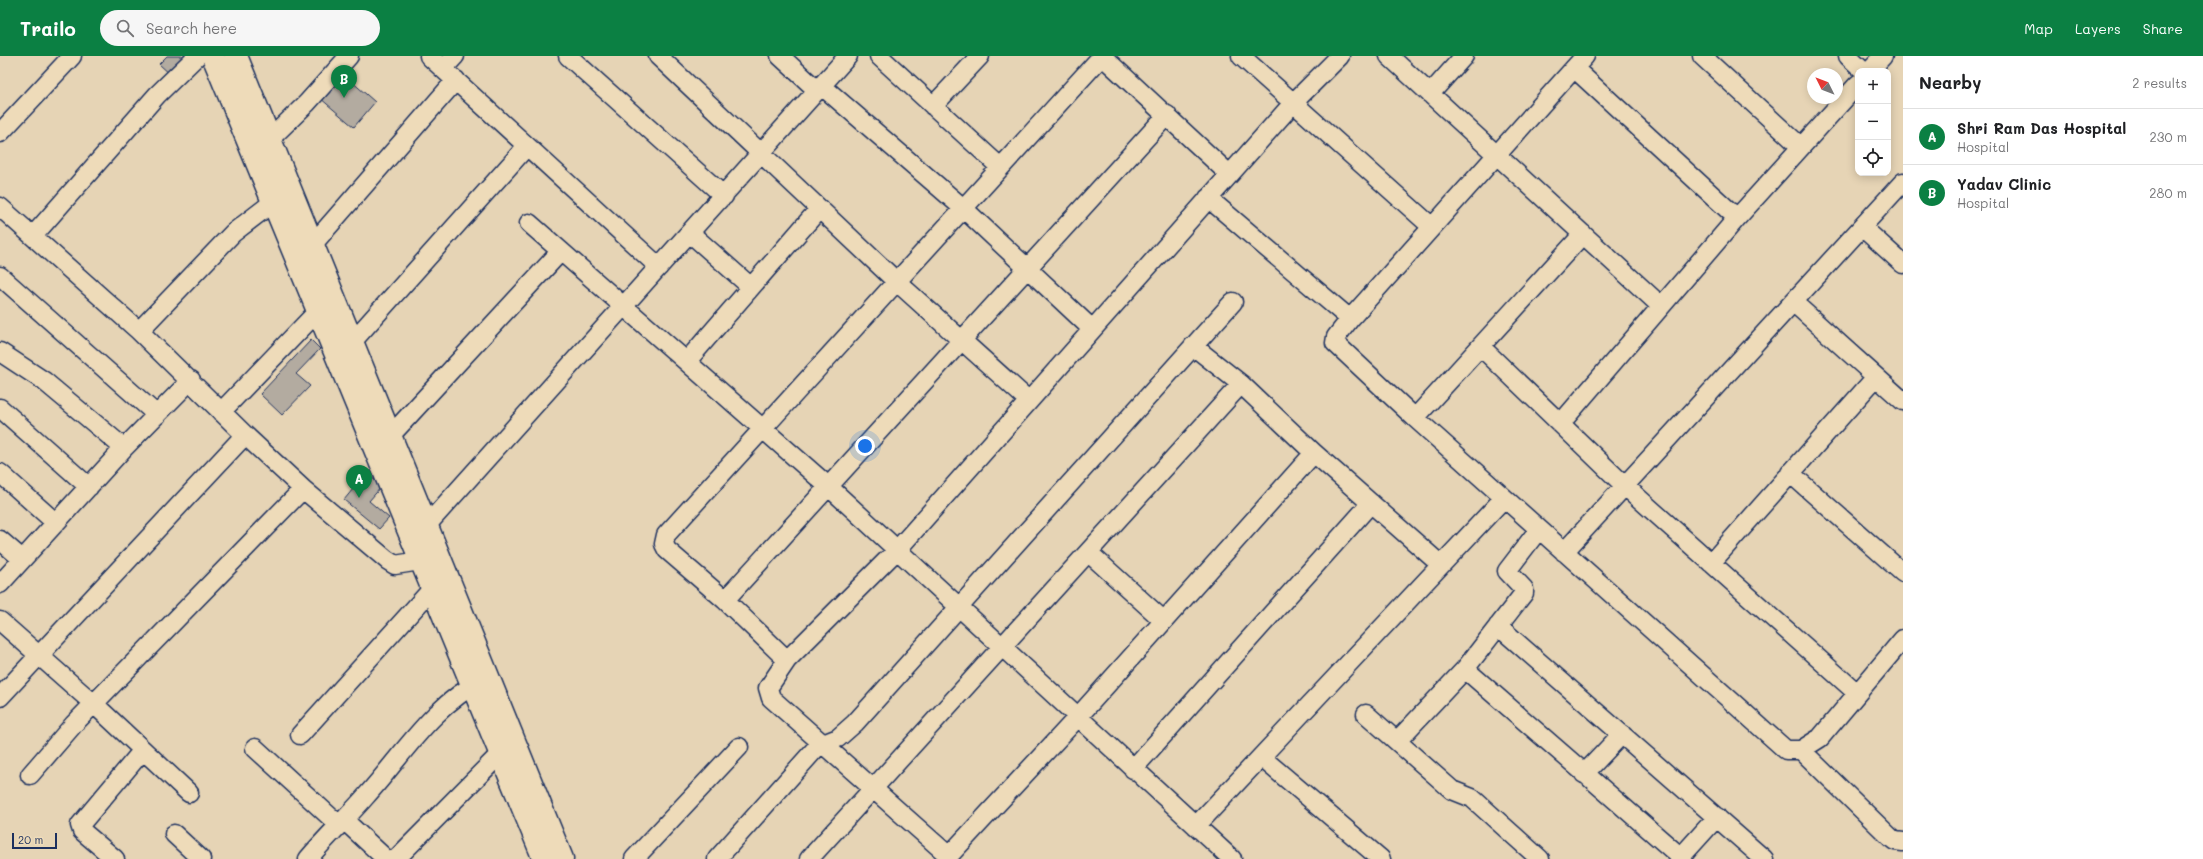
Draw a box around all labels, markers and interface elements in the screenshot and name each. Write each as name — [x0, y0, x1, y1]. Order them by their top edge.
search box — [100, 10, 380, 46]
text: Trailo — [20, 16, 76, 41]
icon: search — [114, 17, 136, 39]
text: Search here — [146, 18, 237, 38]
text: Map — [2024, 19, 2053, 38]
text: Layers — [2075, 19, 2121, 38]
text: Share — [2143, 19, 2183, 38]
pin: B — [331, 65, 357, 98]
north arrow — [1807, 68, 1843, 104]
map controls — [1855, 68, 1891, 176]
button: + — [1855, 68, 1891, 104]
text: Nearby — [1919, 71, 1981, 93]
text: 2 results — [2132, 74, 2187, 91]
button: − — [1855, 104, 1891, 140]
text: Shri Ram Das Hospital — [1957, 118, 2126, 138]
text: A — [1927, 128, 1937, 145]
text: 230 m — [2150, 128, 2187, 145]
text: Hospital — [1957, 138, 2009, 155]
button: locate — [1855, 140, 1891, 176]
text: Yadav Clinic — [1957, 174, 2051, 194]
text: B — [1928, 184, 1936, 201]
text: 280 m — [2149, 184, 2187, 201]
text: Hospital — [1957, 194, 2009, 211]
your location — [855, 436, 875, 456]
pin: A — [346, 465, 372, 498]
scale bar — [12, 831, 57, 850]
text: 20 m — [18, 832, 43, 847]

